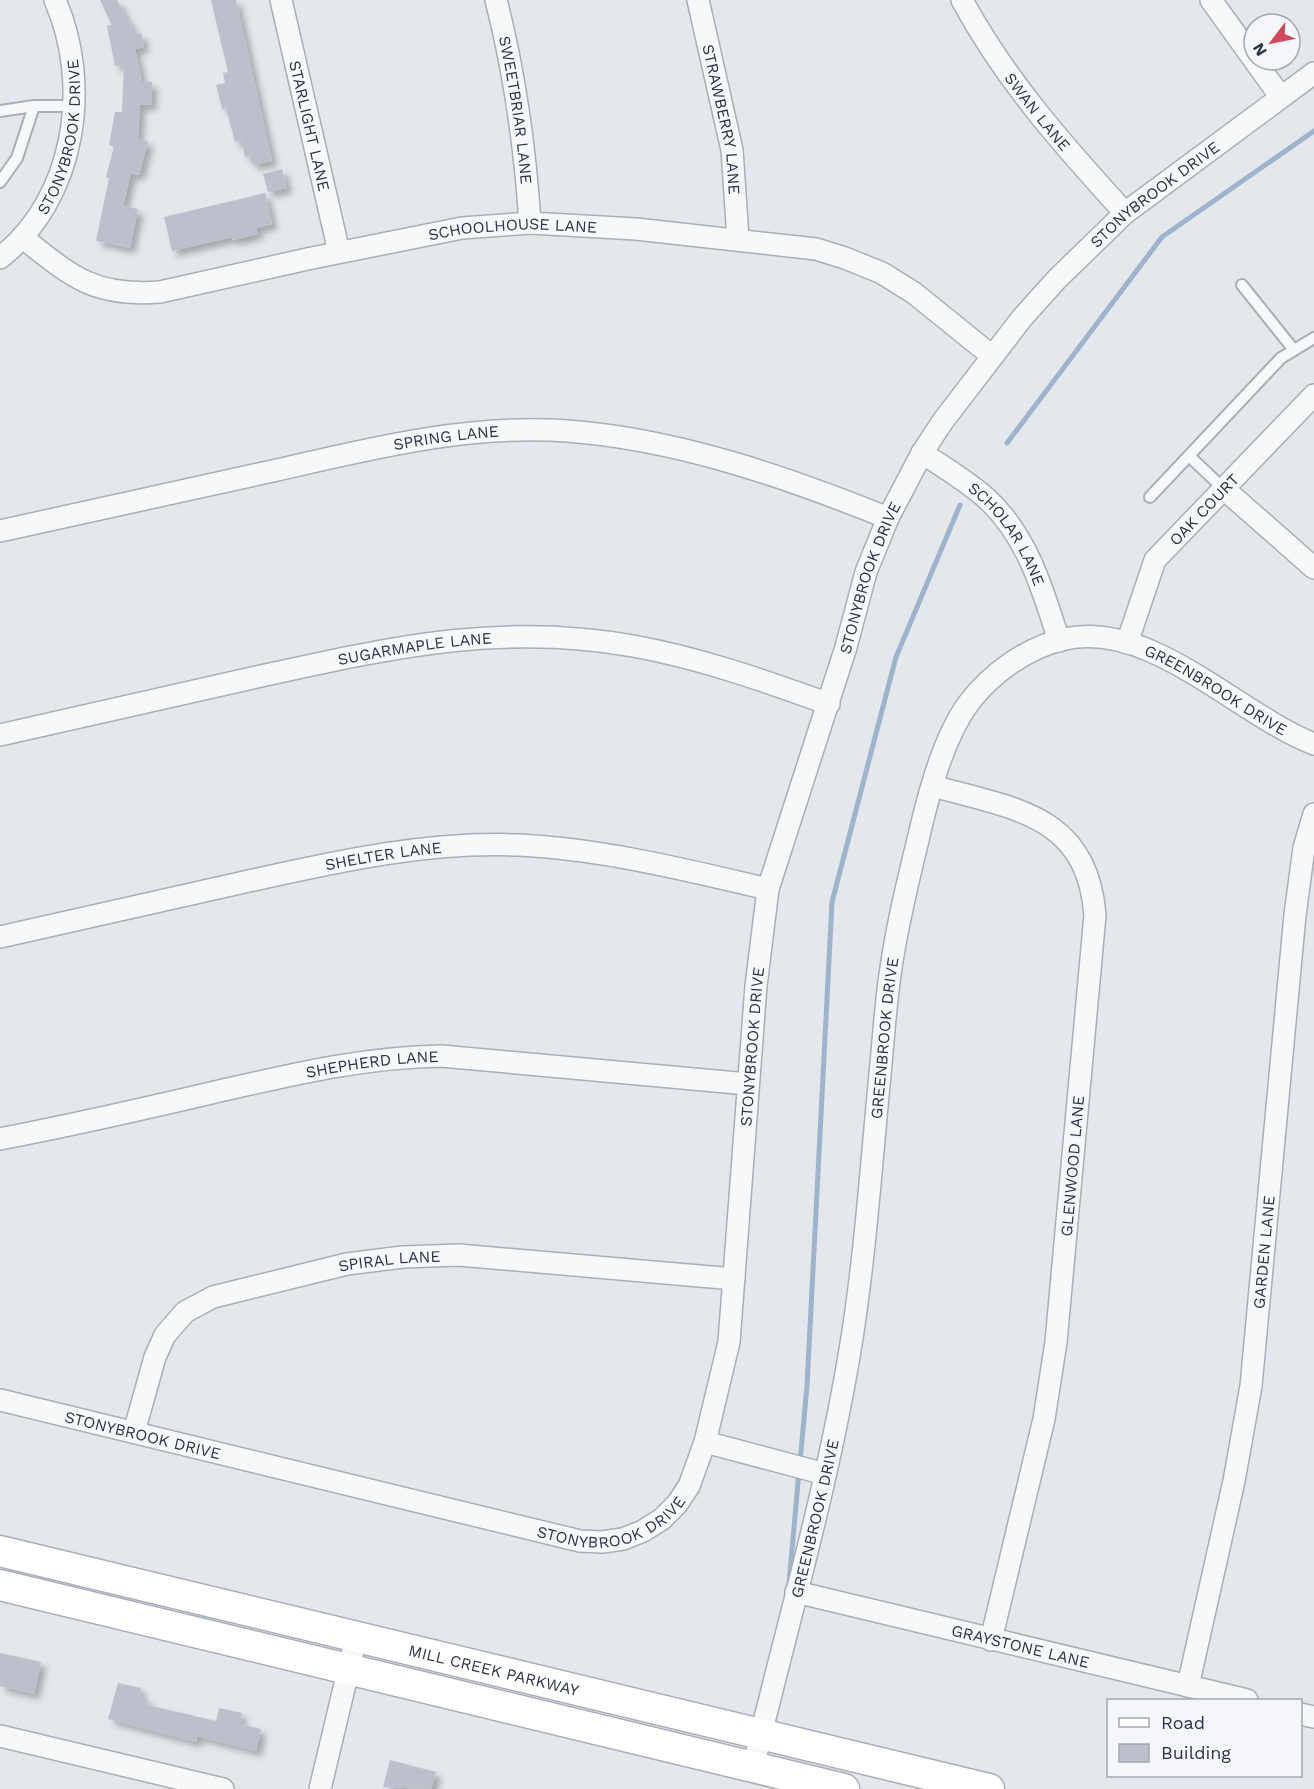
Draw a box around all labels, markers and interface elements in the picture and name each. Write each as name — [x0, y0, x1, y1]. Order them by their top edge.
north arrow — [1242, 12, 1302, 72]
street label: SWEETBRIAR LANE — [495, 34, 536, 185]
text: N — [1249, 40, 1271, 60]
street label: STRAWBERRY LANE — [698, 42, 744, 195]
street label: STONYBROOK DRIVE — [33, 58, 84, 218]
street label: STARLIGHT LANE — [285, 59, 334, 193]
street label: SWAN LANE — [1000, 69, 1074, 155]
street label: STONYBROOK DRIVE — [1086, 137, 1223, 252]
street label: SCHOOLHOUSE LANE — [427, 214, 597, 245]
street label: SPRING LANE — [392, 422, 499, 454]
street label: OAK COURT — [1165, 470, 1243, 549]
street label: SCHOLAR LANE — [964, 478, 1049, 588]
street label: STONYBROOK DRIVE — [835, 498, 905, 656]
street label: SUGARMAPLE LANE — [336, 629, 492, 669]
street label: GREENBROOK DRIVE — [1142, 641, 1290, 740]
street label: SHELTER LANE — [323, 838, 442, 874]
street label: GREENBROOK DRIVE — [867, 956, 902, 1120]
street label: STONYBROOK DRIVE — [736, 966, 768, 1127]
street label: SHEPHERD LANE — [304, 1047, 439, 1082]
street label: GLENWOOD LANE — [1057, 1095, 1088, 1237]
street label: GARDEN LANE — [1249, 1195, 1279, 1310]
street label: SPIRAL LANE — [336, 1247, 441, 1276]
street label: STONYBROOK DRIVE — [63, 1407, 223, 1463]
street label: GREENBROOK DRIVE — [787, 1437, 843, 1600]
street label: STONYBROOK DRIVE — [535, 1493, 690, 1552]
street label: GRAYSTONE LANE — [950, 1621, 1091, 1672]
street label: MILL CREEK PARKWAY — [407, 1641, 581, 1700]
legend — [1107, 1699, 1302, 1777]
text: Road — [1161, 1712, 1205, 1733]
text: Building — [1161, 1742, 1231, 1763]

